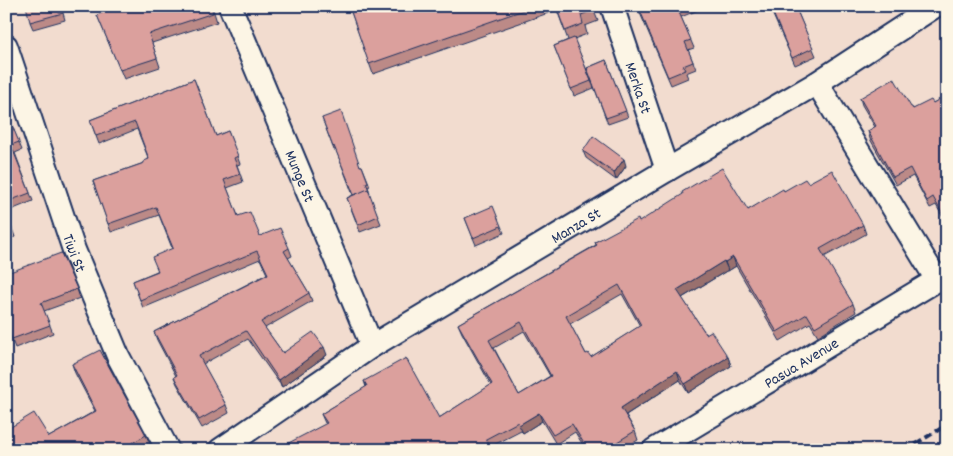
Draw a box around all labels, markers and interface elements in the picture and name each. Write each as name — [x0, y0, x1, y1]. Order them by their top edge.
street label: Merka St — [618, 60, 656, 117]
street label: Munge St — [278, 147, 320, 206]
street label: Manza St — [547, 203, 606, 251]
street label: Tiwi St — [55, 231, 91, 276]
street label: Pasua Avenue — [760, 333, 844, 395]

